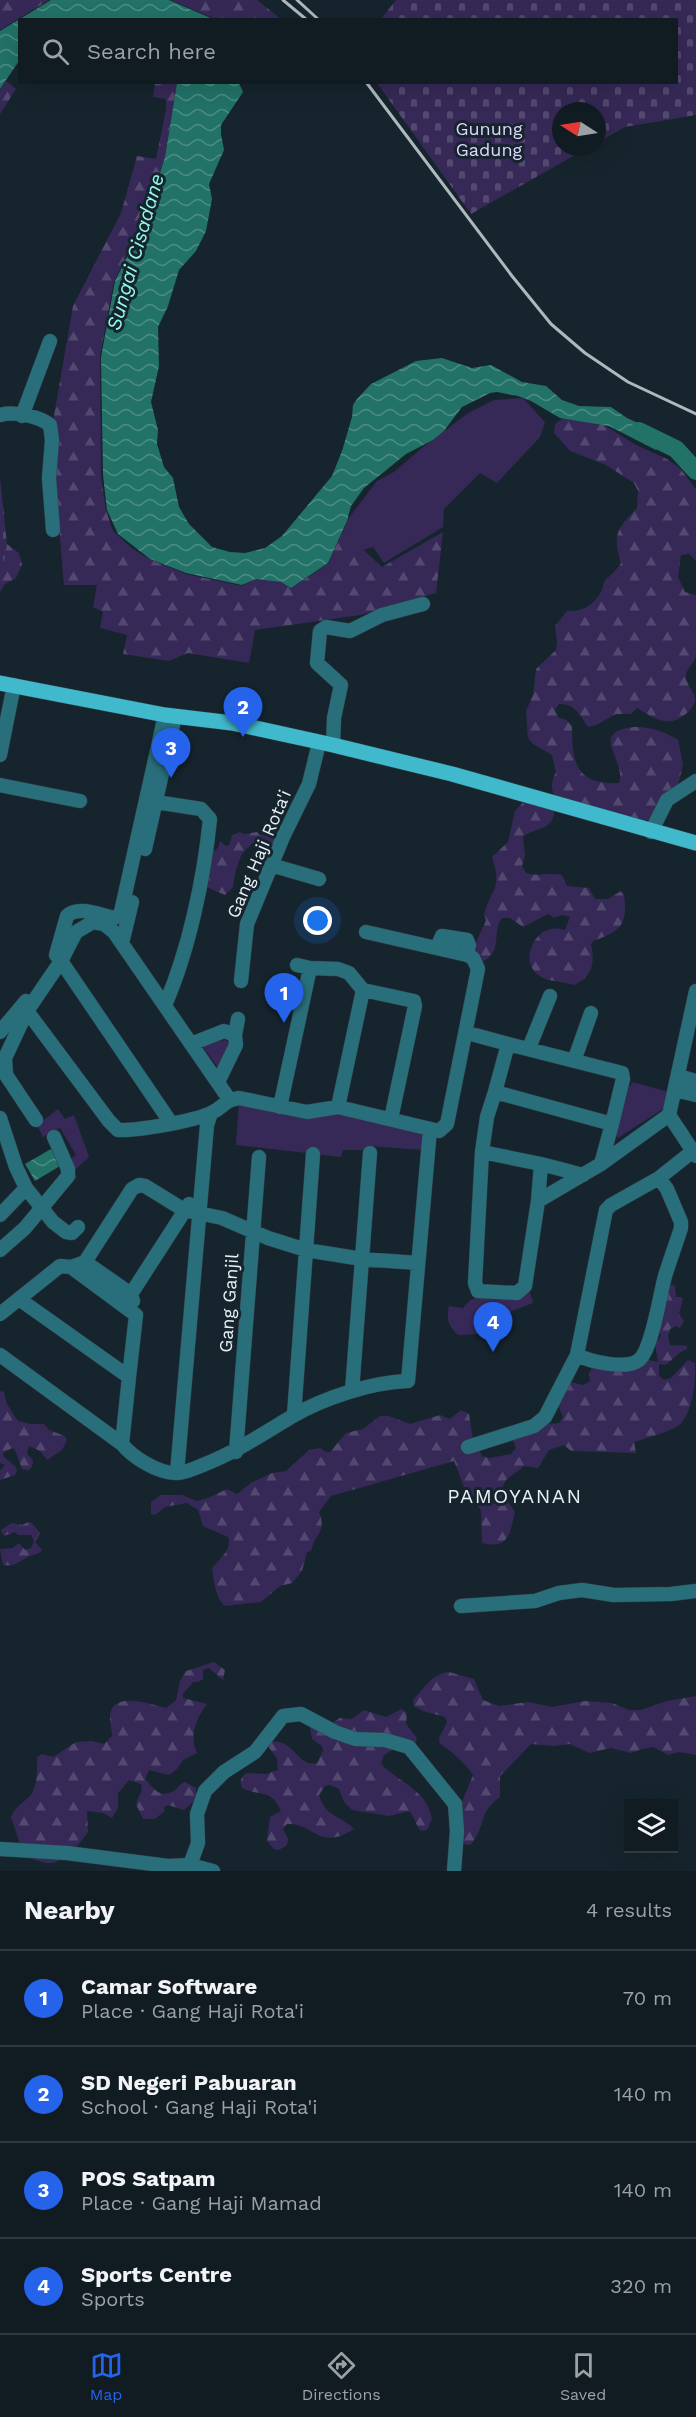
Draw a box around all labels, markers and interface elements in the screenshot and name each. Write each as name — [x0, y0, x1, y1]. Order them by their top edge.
search box — [18, 18, 678, 84]
icon: search — [39, 35, 72, 68]
text: Search here — [87, 39, 216, 64]
north arrow — [552, 102, 606, 156]
park label: Gunung Gadung — [455, 118, 523, 160]
water label: Sungai Cisadane — [101, 171, 169, 333]
pin: 2 — [224, 688, 262, 737]
pin: 3 — [152, 728, 190, 778]
street label: Gang Haji Rota'i — [222, 787, 295, 921]
your location — [303, 906, 332, 935]
pin: 1 — [264, 974, 304, 1023]
street label: Gang Ganjil — [215, 1252, 242, 1353]
pin: 4 — [474, 1302, 512, 1352]
district label: PAMOYANAN — [447, 1484, 583, 1508]
map controls — [624, 1799, 678, 1853]
button: layers — [624, 1799, 678, 1853]
text: Nearby — [24, 1895, 115, 1925]
text: 4 results — [586, 1898, 672, 1922]
text: Camar Software — [81, 1974, 257, 1999]
text: 1 — [39, 1986, 48, 2010]
text: 70 m — [623, 1986, 672, 2010]
text: Place · Gang Haji Rota'i — [81, 1999, 304, 2023]
text: SD Negeri Pabuaran — [81, 2070, 297, 2095]
text: 2 — [38, 2082, 49, 2106]
text: 140 m — [614, 2082, 672, 2106]
text: School · Gang Haji Rota'i — [81, 2095, 318, 2119]
text: POS Satpam — [81, 2166, 215, 2191]
text: 3 — [38, 2178, 49, 2202]
text: 140 m — [614, 2178, 672, 2202]
text: Place · Gang Haji Mamad — [81, 2191, 322, 2215]
text: Sports Centre — [81, 2262, 232, 2287]
text: 4 — [37, 2274, 50, 2298]
text: 320 m — [610, 2274, 672, 2298]
text: Sports — [81, 2287, 145, 2311]
tab: Map — [90, 2349, 123, 2404]
tab: Directions — [302, 2349, 381, 2404]
tab: Saved — [560, 2349, 606, 2404]

